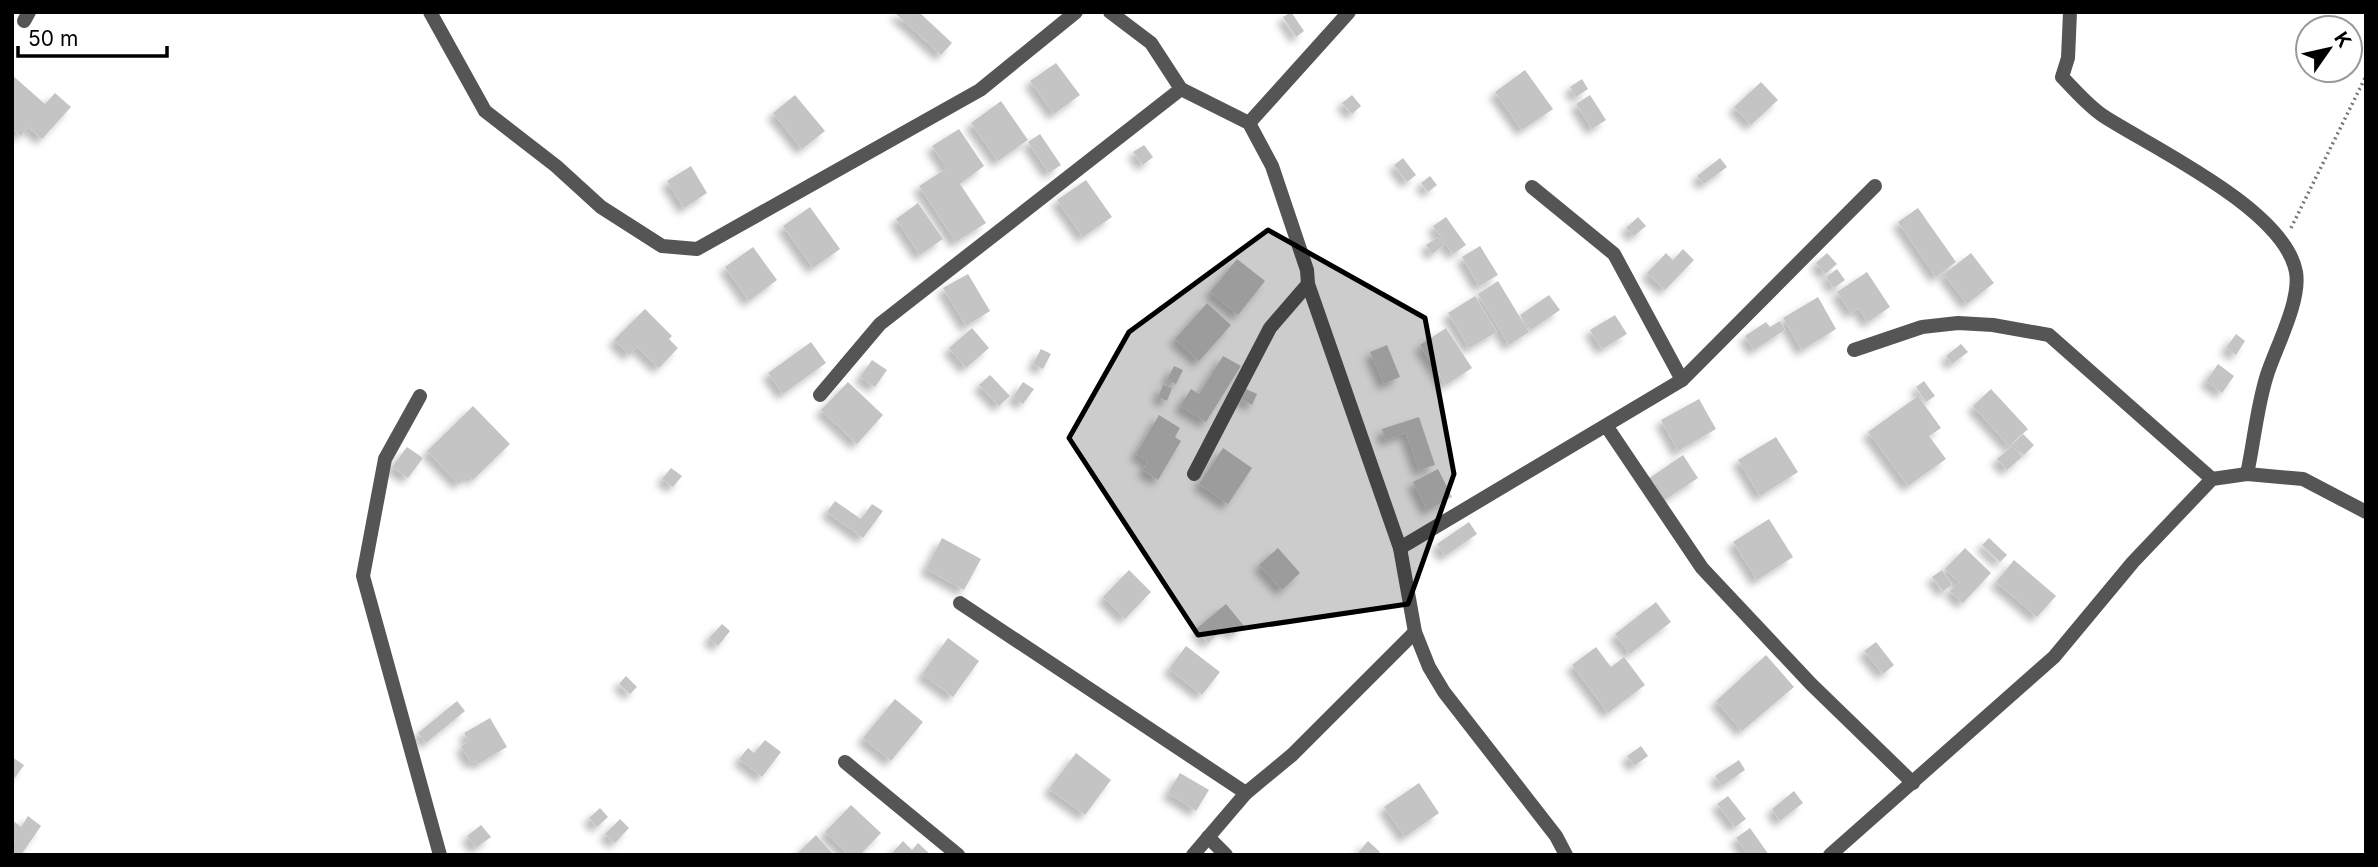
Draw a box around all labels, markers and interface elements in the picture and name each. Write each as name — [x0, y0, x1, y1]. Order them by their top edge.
scale bar — [18, 14, 166, 58]
north arrow — [2294, 14, 2364, 84]
text: 50 m — [28, 26, 78, 51]
text: K — [2329, 28, 2356, 52]

